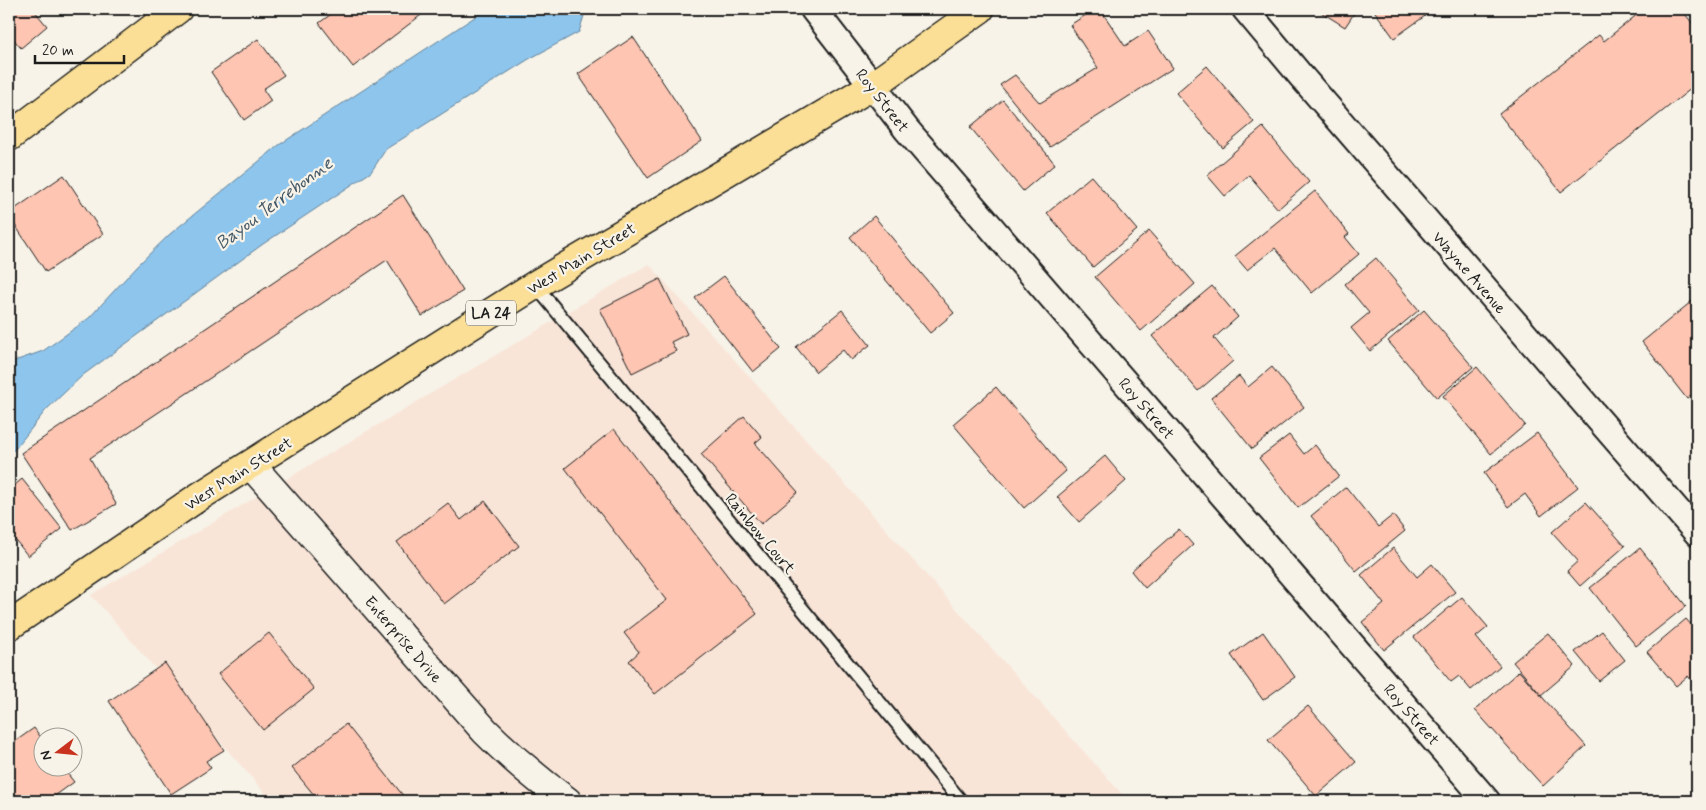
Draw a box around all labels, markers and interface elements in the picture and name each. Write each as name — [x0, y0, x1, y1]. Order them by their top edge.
scale bar — [35, 32, 124, 64]
text: 20 m — [42, 41, 74, 61]
street label: Roy Street — [850, 65, 914, 137]
water label: Bayou Terrebonne — [211, 151, 339, 256]
street label: West Main Street — [524, 218, 640, 300]
street label: Wayne Avenue — [1427, 227, 1511, 319]
road number: LA 24 — [466, 300, 516, 326]
street label: Roy Street — [1113, 374, 1179, 445]
street label: West Main Street — [181, 433, 297, 516]
street label: Rainbow Court — [720, 489, 800, 579]
street label: Enterprise Drive — [359, 592, 447, 688]
street label: Roy Street — [1378, 680, 1444, 751]
north arrow — [32, 728, 82, 778]
text: N — [37, 748, 56, 762]

